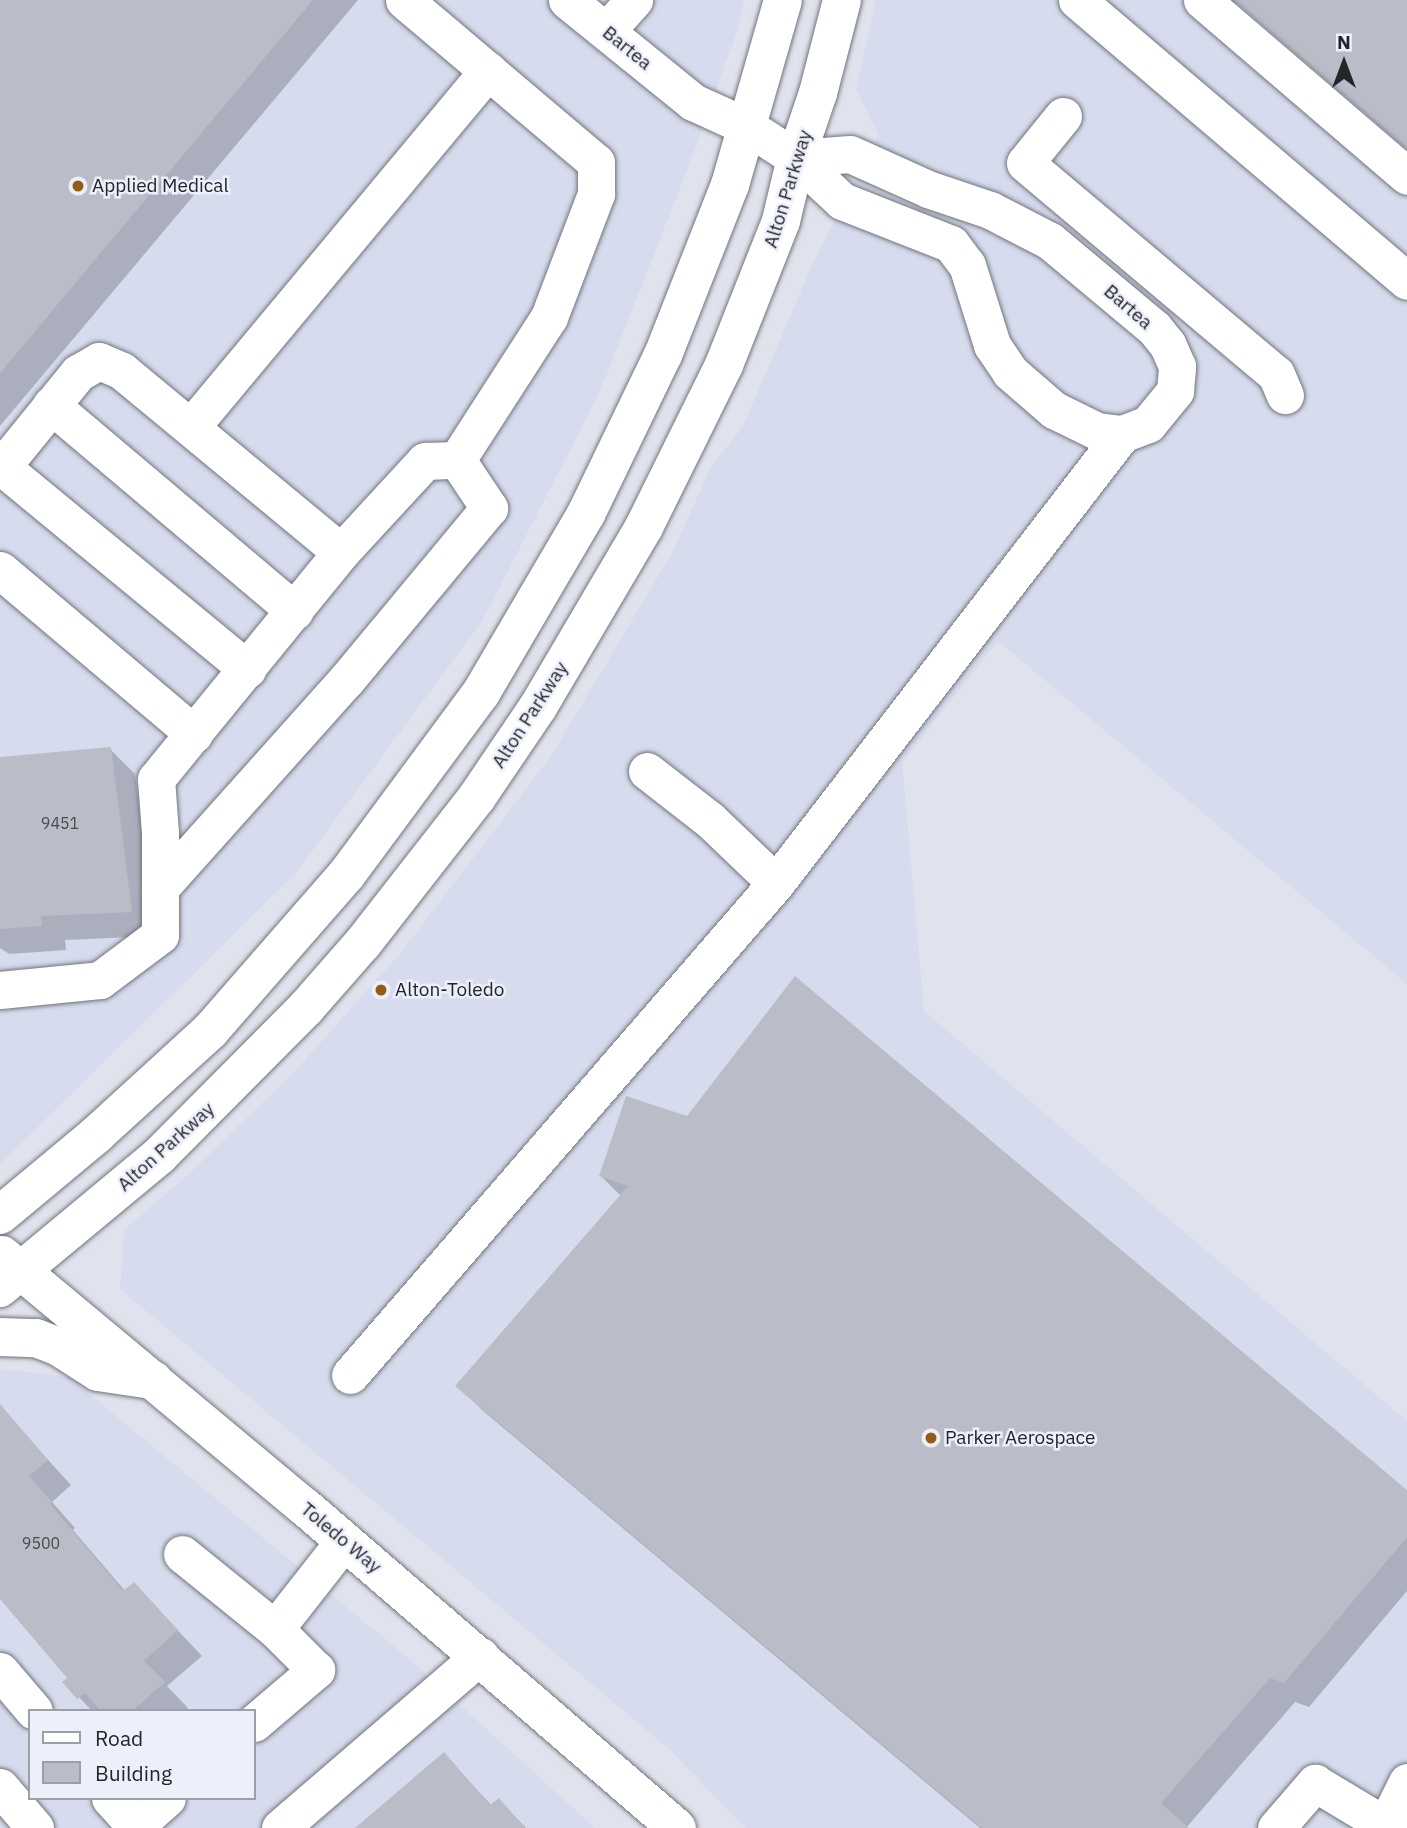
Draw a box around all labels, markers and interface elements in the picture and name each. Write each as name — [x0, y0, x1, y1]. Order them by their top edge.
street label: Bartea — [598, 21, 656, 75]
north arrow — [1309, 28, 1379, 98]
text: N — [1337, 30, 1351, 54]
street label: Alton Parkway — [759, 127, 817, 251]
place label: Applied Medical — [92, 175, 229, 197]
marker: Applied Medical — [70, 178, 86, 194]
street label: Bartea — [1099, 280, 1157, 334]
street label: Alton Parkway — [487, 658, 573, 772]
house number: 9451 — [41, 813, 79, 833]
place label: Alton-Toledo — [395, 979, 504, 1001]
marker: Alton-Toledo — [373, 982, 389, 998]
street label: Alton Parkway — [113, 1098, 219, 1196]
place label: Parker Aerospace — [945, 1427, 1095, 1449]
marker: Parker Aerospace — [923, 1430, 939, 1446]
street label: Toledo Way — [296, 1498, 386, 1578]
house number: 9500 — [22, 1533, 60, 1553]
legend — [28, 1709, 256, 1800]
text: Road — [95, 1724, 143, 1752]
text: Building — [95, 1759, 172, 1787]

